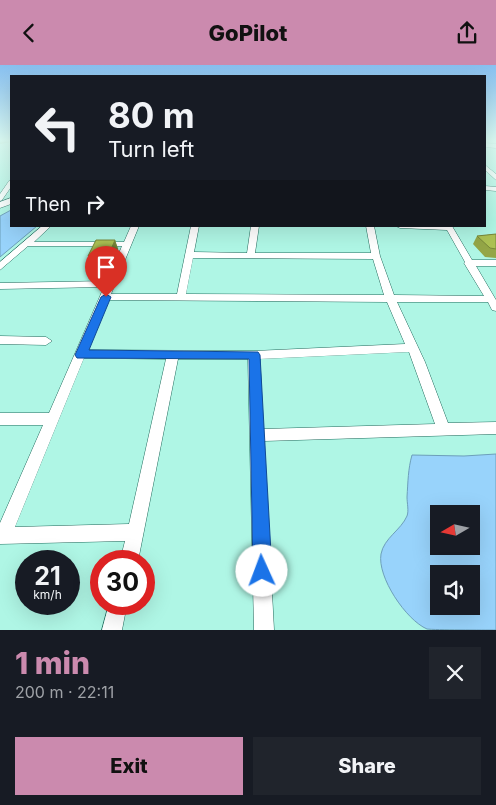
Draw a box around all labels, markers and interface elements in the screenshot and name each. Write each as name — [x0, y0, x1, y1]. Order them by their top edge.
icon: back — [15, 19, 43, 47]
icon: share — [453, 19, 481, 47]
text: GoPilot — [209, 20, 288, 46]
text: 80 m — [108, 94, 195, 136]
icon: left — [25, 95, 90, 160]
text: Turn left — [108, 136, 194, 162]
icon: right — [81, 190, 109, 218]
text: Then — [25, 193, 71, 216]
pin — [85, 246, 127, 297]
icon: arrive — [92, 253, 120, 281]
north arrow — [430, 505, 480, 555]
map controls — [430, 505, 480, 615]
position arrow — [235, 544, 287, 596]
speed limit sign: 30 — [90, 550, 155, 615]
text: 21 — [34, 561, 61, 591]
button: sound — [430, 565, 480, 615]
text: km/h — [33, 587, 62, 602]
text: 1 min — [15, 645, 90, 681]
button: close — [429, 647, 481, 699]
text: 200 m · 22:11 — [15, 682, 114, 702]
button: Exit — [15, 737, 243, 795]
button: Share — [253, 737, 481, 795]

